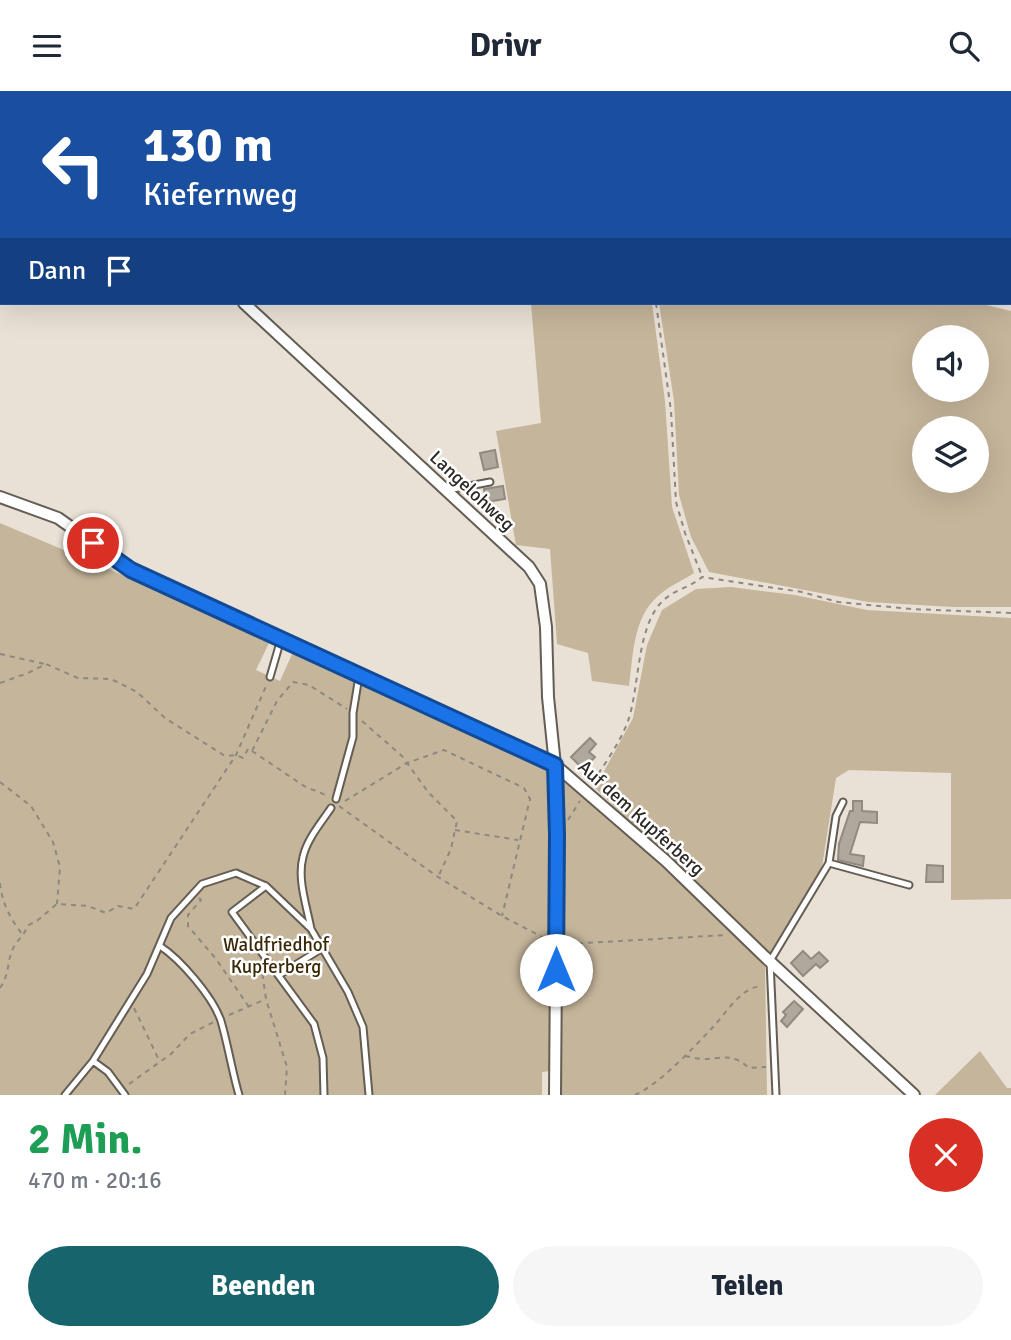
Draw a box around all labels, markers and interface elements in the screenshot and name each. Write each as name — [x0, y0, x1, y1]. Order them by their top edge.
text: Drivr — [469, 26, 542, 65]
icon: menu — [28, 27, 66, 65]
icon: search — [945, 27, 983, 65]
text: 130 m — [143, 115, 273, 175]
icon: left — [28, 119, 119, 210]
text: Kiefernweg — [143, 175, 298, 214]
icon: arrive — [100, 252, 138, 290]
text: Dann — [28, 255, 86, 287]
map controls — [912, 325, 989, 493]
button: sound — [912, 325, 989, 402]
button: layers — [912, 416, 989, 493]
street label: Langelohweg — [424, 446, 520, 536]
pin — [63, 513, 123, 573]
icon: arrive — [74, 524, 112, 562]
street label: Auf dem Kupferberg — [573, 755, 709, 881]
park label: Waldfriedhof Kupferberg — [223, 933, 331, 979]
position arrow — [519, 933, 593, 1007]
text: 2 Min. — [28, 1114, 142, 1165]
button: close — [909, 1118, 983, 1192]
text: 470 m · 20:16 — [28, 1166, 162, 1195]
button: Beenden — [28, 1246, 499, 1326]
button: Teilen — [513, 1246, 983, 1326]

